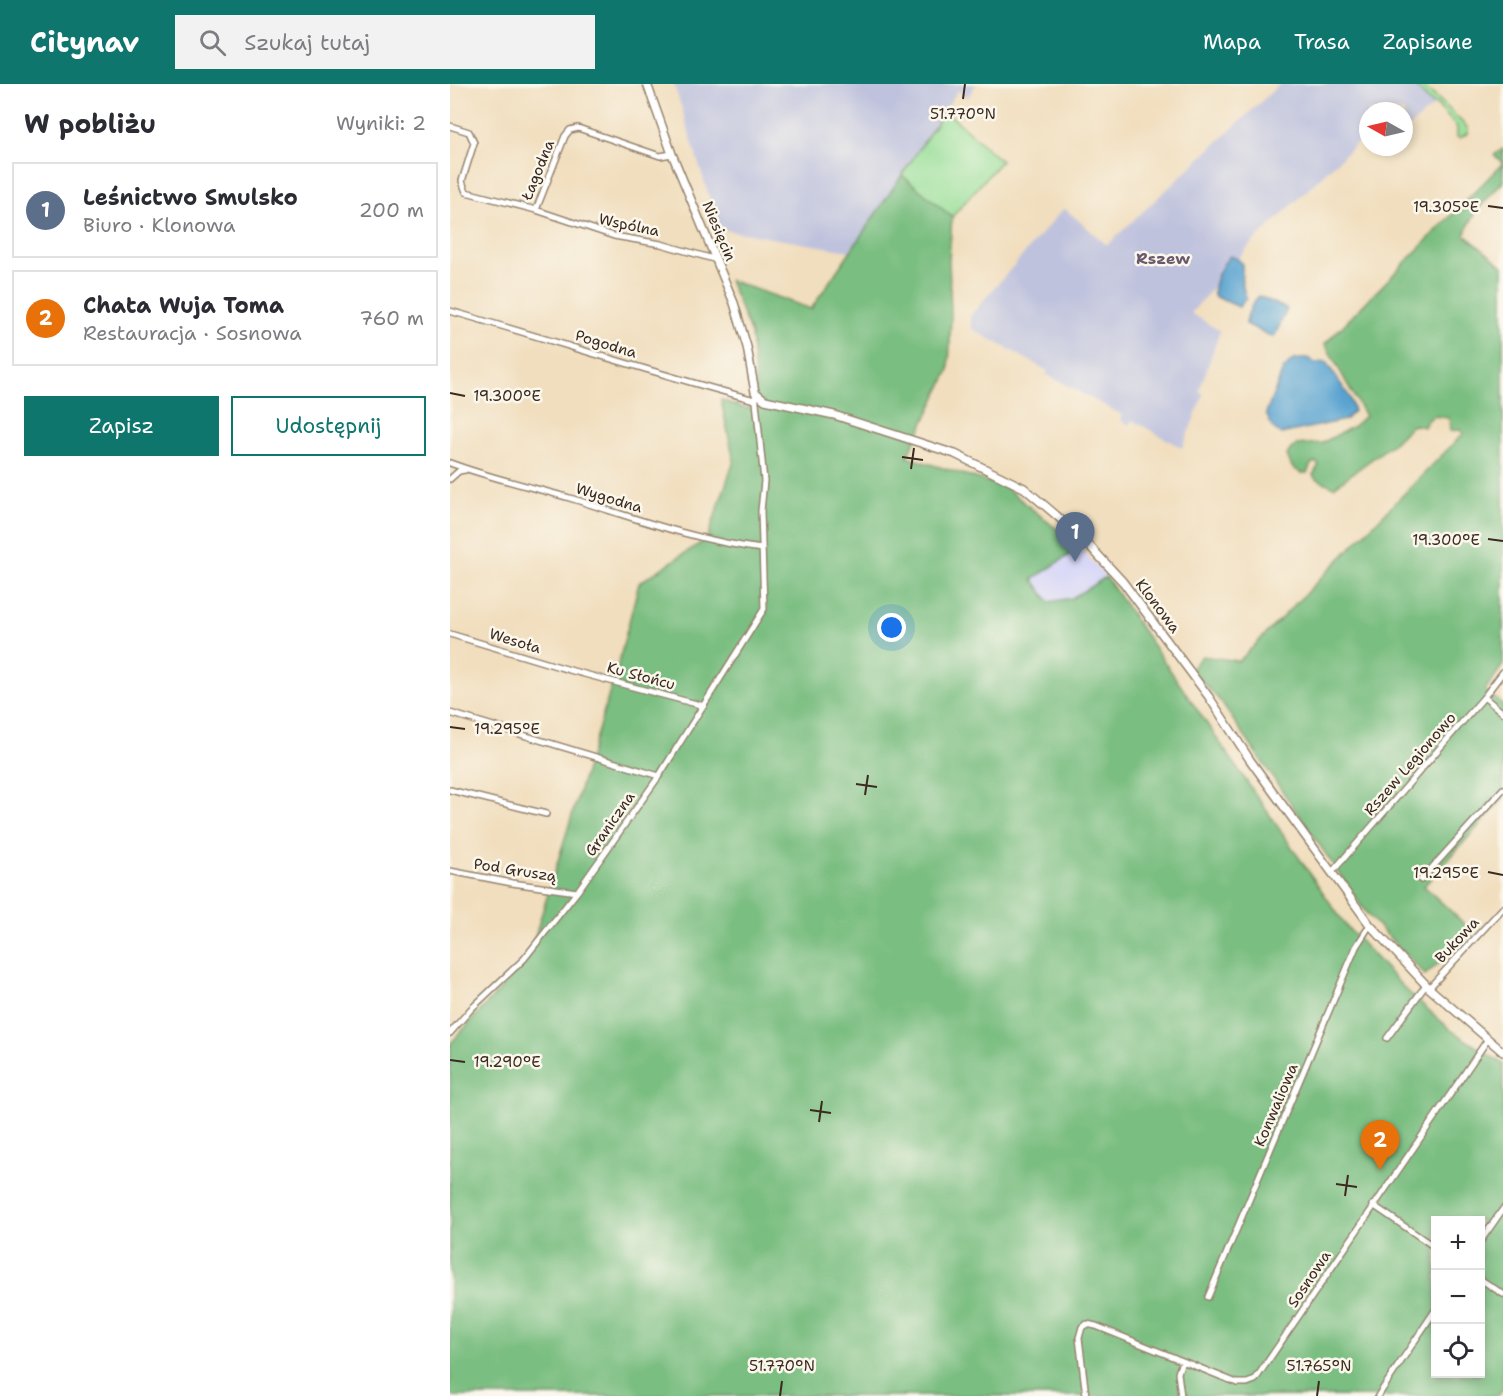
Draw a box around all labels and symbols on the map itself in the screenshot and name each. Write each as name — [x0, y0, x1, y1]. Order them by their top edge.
north arrow — [1359, 102, 1413, 156]
text: 51.770°N — [930, 104, 996, 124]
street label: Łagodna — [516, 136, 559, 204]
text: 19.305°E — [1413, 197, 1479, 217]
street label: Niesięcin — [697, 198, 741, 264]
street label: Wspólna — [597, 209, 662, 241]
district label: Rszew — [1136, 248, 1190, 269]
street label: Pogodna — [573, 325, 640, 363]
text: 19.300°E — [473, 386, 541, 406]
street label: Wygodna — [573, 478, 645, 518]
pin: 1 — [1056, 512, 1094, 562]
text: 19.300°E — [1412, 530, 1480, 550]
street label: Klonowa — [1131, 575, 1185, 638]
your location — [877, 613, 906, 642]
street label: Wesoła — [487, 624, 544, 658]
street label: Ku Słońcu — [605, 657, 677, 695]
street label: Rszew Legionowo — [1360, 708, 1460, 820]
text: 19.295°E — [474, 719, 540, 739]
street label: Graniczna — [580, 787, 640, 860]
street label: Pod Gruszą — [472, 854, 558, 887]
text: 19.295°E — [1413, 863, 1479, 883]
street label: Bukowa — [1431, 912, 1484, 967]
text: 19.290°E — [473, 1052, 541, 1072]
street label: Konwaliowa — [1249, 1060, 1303, 1150]
pin: 2 — [1360, 1120, 1400, 1170]
street label: Sosnowa — [1283, 1246, 1336, 1311]
text: 51.770°N — [749, 1356, 815, 1376]
text: 51.765°N — [1287, 1356, 1351, 1376]

